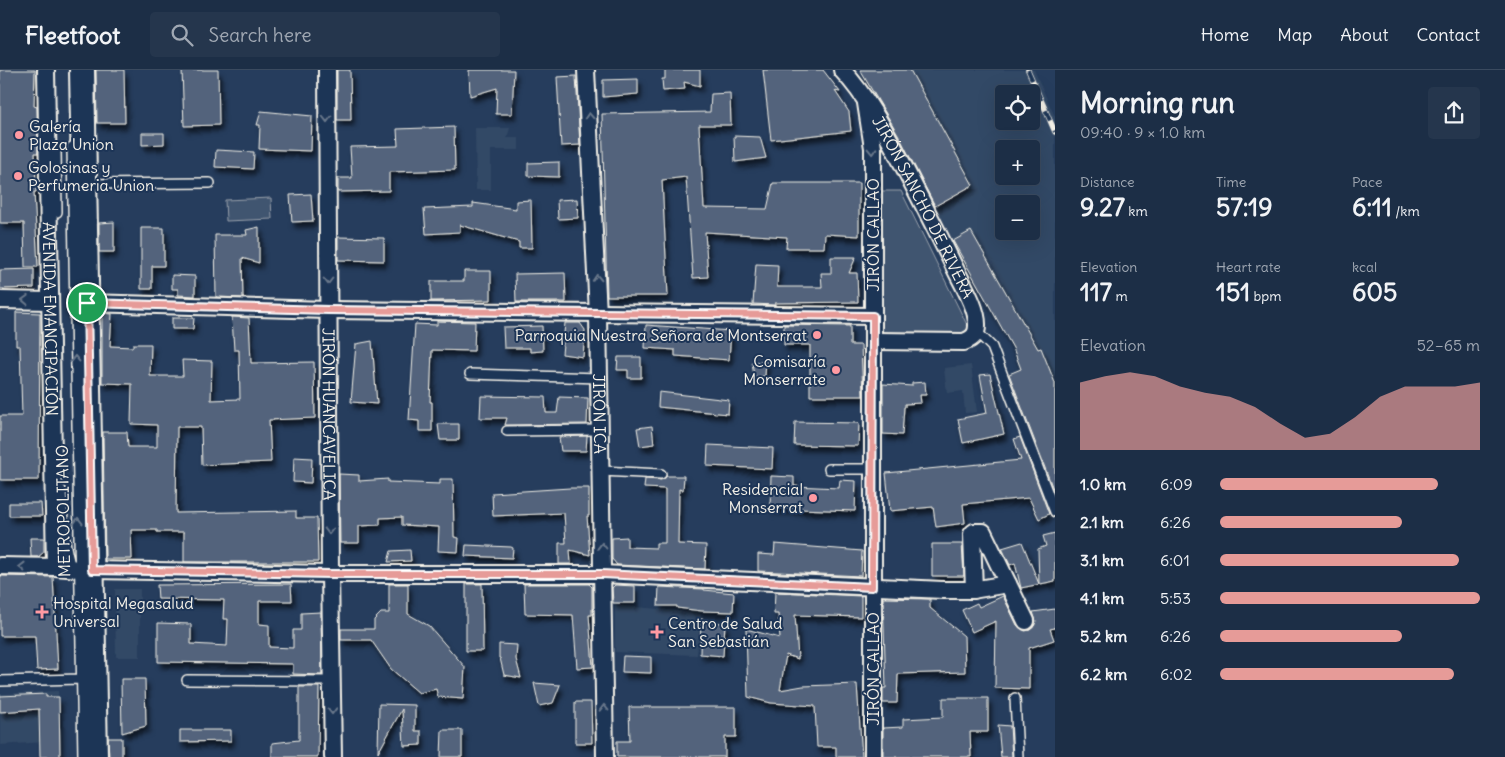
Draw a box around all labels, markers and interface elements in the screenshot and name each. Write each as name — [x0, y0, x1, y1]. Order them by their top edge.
search box — [150, 12, 500, 57]
text: Fleetfoot — [25, 20, 120, 50]
icon: search — [168, 21, 196, 49]
text: Search here — [208, 23, 311, 47]
text: Home — [1201, 23, 1249, 46]
text: Map — [1277, 23, 1312, 46]
text: About — [1340, 23, 1388, 46]
text: Contact — [1416, 23, 1480, 46]
map controls — [995, 85, 1040, 240]
button: locate — [995, 85, 1040, 130]
text: Morning run — [1080, 85, 1235, 121]
button: share — [1428, 87, 1480, 139]
one-way arrow — [583, 112, 594, 120]
street label: JIRÓN SANCHO DE RIVERA — [868, 112, 979, 302]
one-way arrow — [322, 115, 332, 123]
place label: Galería Plaza Union — [29, 116, 114, 154]
text: 09:40 · 9 × 1.0 km — [1080, 122, 1205, 142]
marker: Galería Plaza Union — [13, 129, 25, 141]
button: + — [995, 140, 1040, 185]
one-way arrow — [867, 147, 878, 155]
place label: Golosinas y Perfumeria Union — [28, 157, 154, 195]
marker: Golosinas y Perfumeria Union — [12, 170, 24, 182]
text: Distance — [1080, 173, 1135, 191]
text: Time — [1216, 173, 1246, 191]
text: Pace — [1352, 173, 1382, 191]
street label: JIRÓN CALLAO — [863, 178, 883, 292]
text: 9.27 — [1080, 191, 1125, 223]
text: 57:19 — [1216, 191, 1273, 223]
text: 6:11 — [1352, 191, 1392, 223]
button: − — [995, 195, 1040, 240]
text: km — [1125, 202, 1148, 220]
text: /km — [1392, 202, 1420, 220]
street label: AVENIDA EMANCIPACIÓN — [39, 222, 62, 416]
text: Elevation — [1080, 258, 1137, 276]
text: Heart rate — [1216, 258, 1281, 276]
text: kcal — [1352, 258, 1377, 276]
one-way arrow — [591, 274, 602, 282]
text: 117 — [1080, 276, 1112, 308]
text: 151 — [1216, 276, 1250, 308]
text: 605 — [1352, 276, 1397, 308]
one-way arrow — [323, 278, 333, 285]
pin — [66, 282, 108, 324]
text: m — [1112, 287, 1128, 305]
text: bpm — [1250, 287, 1282, 305]
icon: arrive — [73, 289, 101, 317]
one-way arrow — [21, 295, 29, 306]
place label: Parroquia Nuestra Señora de Montserrat — [515, 325, 808, 345]
street label: JIRÓN HUANCAVELICA — [319, 328, 340, 500]
marker: Parroquia Nuestra Señora de Montserrat — [811, 329, 823, 341]
text: Elevation — [1080, 335, 1146, 355]
text: 52–65 m — [1417, 335, 1480, 355]
place label: Comisaría Monserrate — [743, 351, 826, 389]
one-way arrow — [70, 354, 80, 362]
marker: Comisaría Monserrate — [830, 364, 842, 376]
street label: JIRÓN ICA — [589, 373, 610, 454]
street label: METROPOLITANO — [52, 445, 74, 577]
text: 1.0 km — [1080, 474, 1126, 494]
text: 6:09 — [1160, 474, 1193, 494]
place label: Residencial Monserrat — [722, 479, 804, 517]
marker: Residencial Monserrat — [807, 492, 819, 504]
text: 2.1 km — [1080, 512, 1124, 532]
text: 6:26 — [1160, 512, 1191, 532]
one-way arrow — [73, 517, 83, 524]
one-way arrow — [324, 528, 334, 535]
one-way arrow — [597, 542, 607, 550]
text: 3.1 km — [1080, 550, 1124, 570]
text: 6:01 — [1160, 550, 1190, 570]
one-way arrow — [18, 561, 26, 572]
text: 4.1 km — [1080, 588, 1124, 608]
text: 5:53 — [1160, 588, 1191, 608]
place label: Hospital Megasalud Universal — [53, 593, 194, 631]
marker: Hospital Megasalud Universal — [35, 605, 49, 619]
street label: JIRÓN CALLAO — [863, 612, 883, 726]
place label: Centro de Salud San Sebastián — [668, 613, 783, 651]
marker: Centro de Salud San Sebastián — [650, 625, 664, 639]
text: 5.2 km — [1080, 626, 1127, 646]
text: 6:26 — [1160, 626, 1191, 646]
text: 6.2 km — [1080, 664, 1127, 684]
text: 6:02 — [1160, 664, 1192, 684]
one-way arrow — [599, 704, 609, 712]
one-way arrow — [327, 708, 337, 715]

